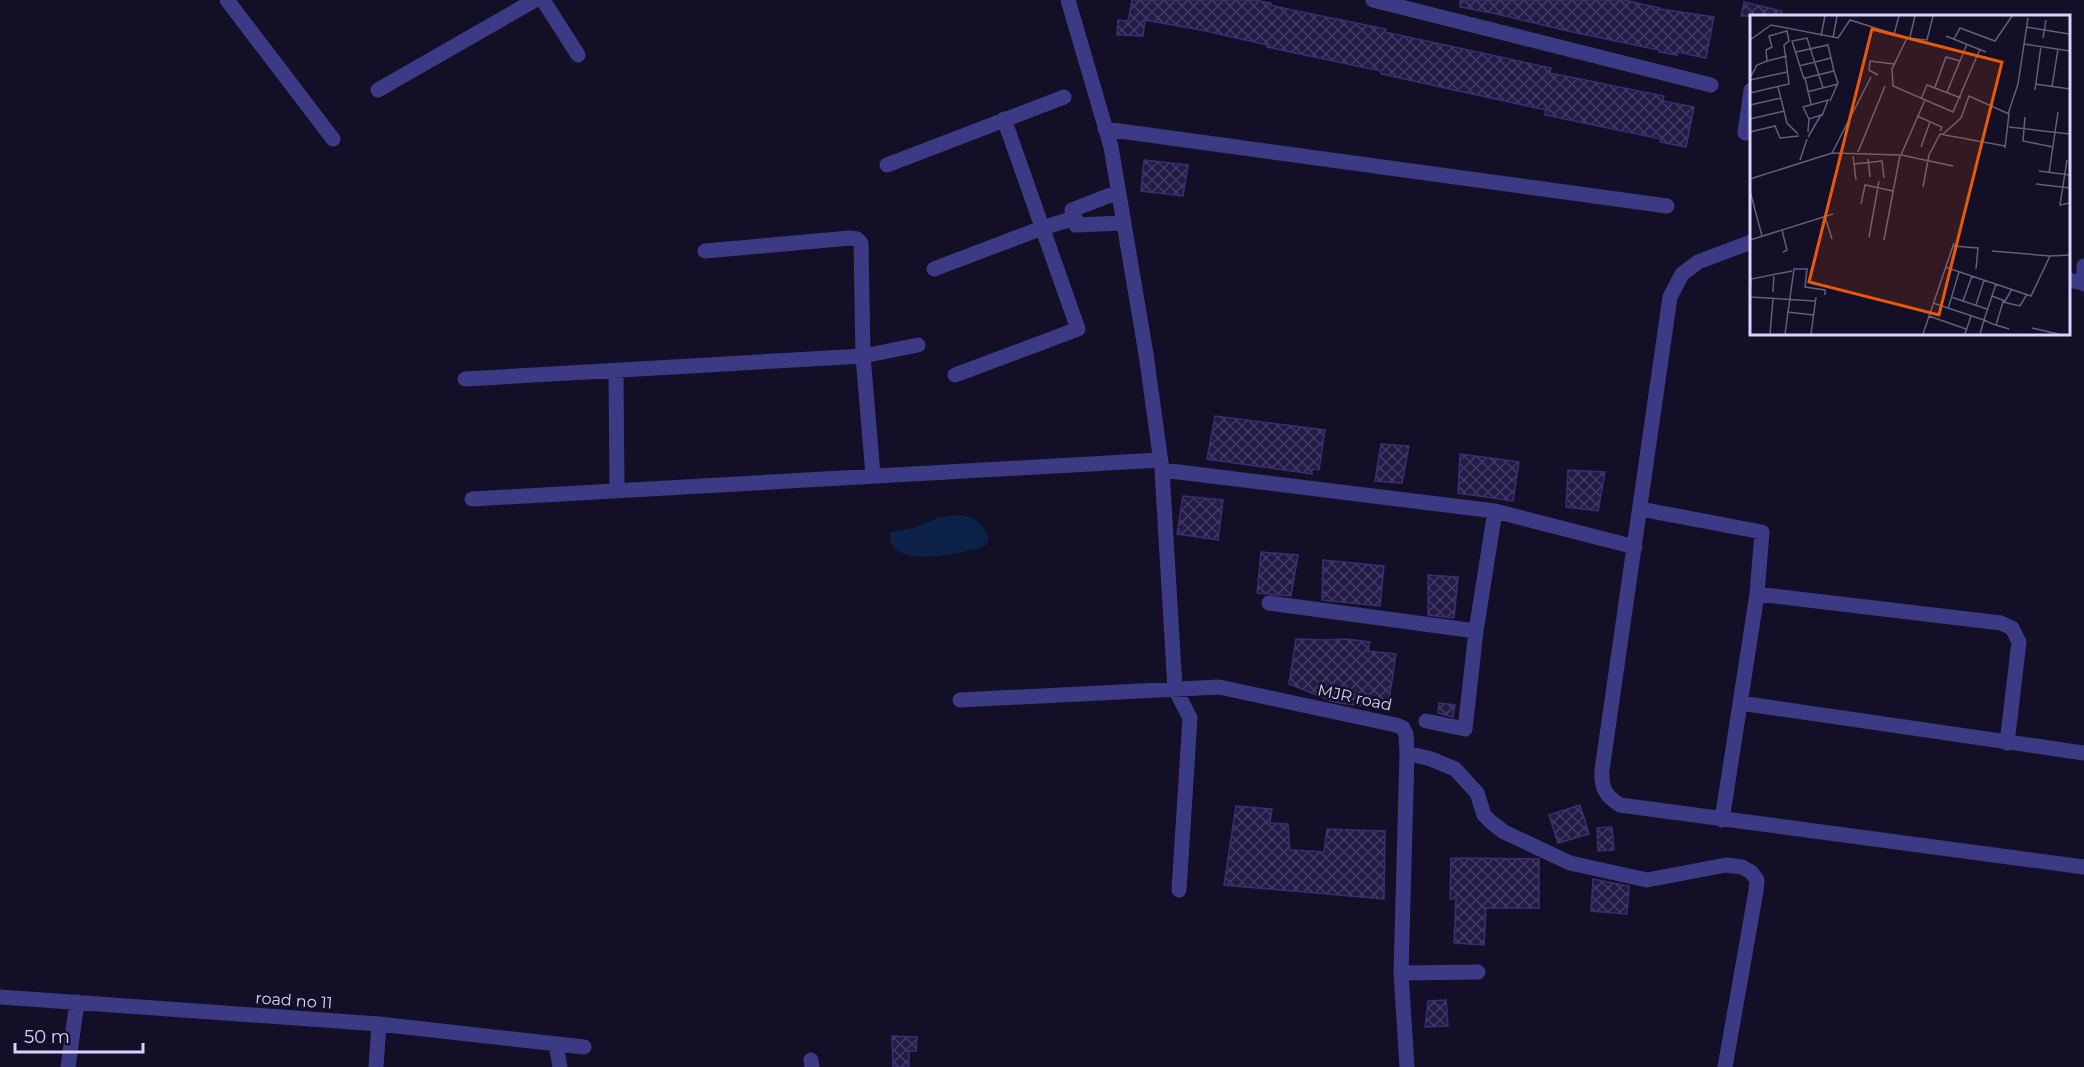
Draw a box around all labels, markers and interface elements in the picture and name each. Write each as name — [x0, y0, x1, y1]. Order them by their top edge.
inset map — [1750, 15, 2069, 334]
street label: MJR road — [1316, 680, 1394, 715]
street label: road no 11 — [255, 988, 333, 1013]
scale bar — [15, 1016, 142, 1054]
text: 50 m — [24, 1026, 70, 1048]

